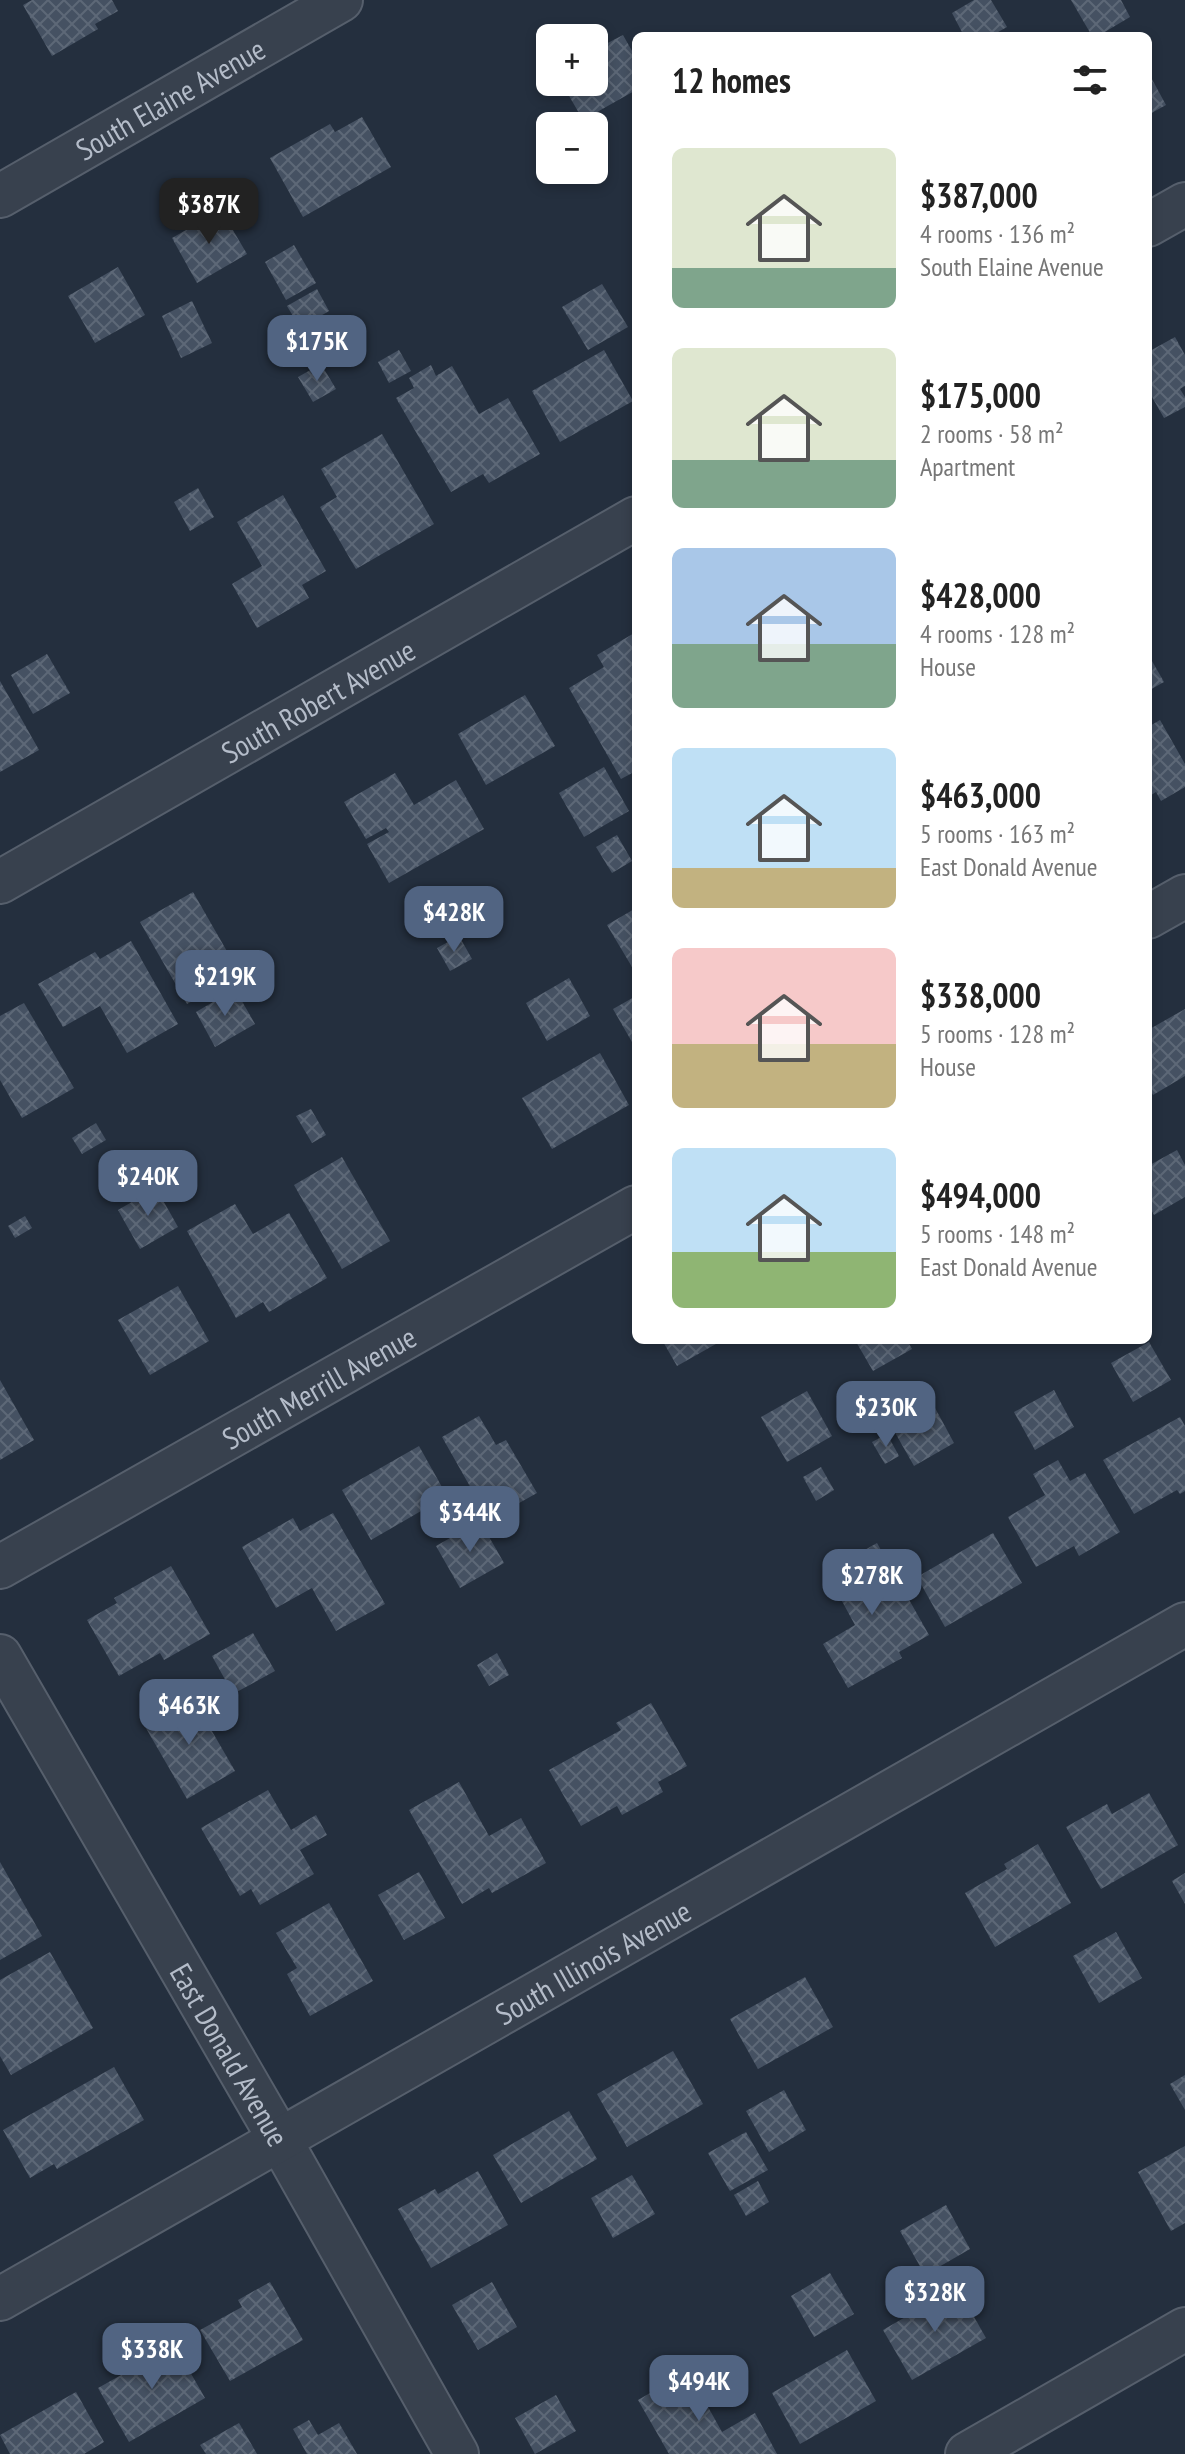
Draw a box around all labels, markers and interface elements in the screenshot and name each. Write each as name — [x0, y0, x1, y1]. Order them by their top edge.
map controls — [536, 24, 608, 184]
button: + — [536, 24, 608, 96]
street label: South Elaine Avenue — [68, 29, 272, 168]
text: 12 homes — [672, 58, 791, 102]
icon: filters — [1068, 58, 1112, 102]
button: − — [536, 112, 608, 184]
text: $387,000 — [920, 173, 1038, 217]
pin: $387K — [153, 178, 265, 246]
icon: home — [736, 180, 832, 276]
text: $387K — [177, 187, 241, 220]
text: 4 rooms · 136 m² — [920, 217, 1075, 250]
text: South Elaine Avenue — [920, 250, 1104, 283]
pin: $175K — [261, 315, 373, 383]
text: $175K — [285, 324, 349, 357]
text: $175,000 — [920, 373, 1041, 417]
icon: home — [736, 380, 832, 476]
text: 2 rooms · 58 m² — [920, 417, 1064, 450]
text: Apartment — [920, 450, 1015, 483]
text: $428,000 — [920, 573, 1041, 617]
icon: home — [736, 580, 832, 676]
text: 4 rooms · 128 m² — [920, 617, 1075, 650]
street label: South Robert Avenue — [214, 629, 421, 771]
text: House — [920, 650, 976, 683]
text: $463,000 — [920, 773, 1041, 817]
icon: home — [736, 780, 832, 876]
text: 5 rooms · 163 m² — [920, 817, 1075, 850]
text: East Donald Avenue — [920, 850, 1098, 883]
pin: $428K — [398, 886, 510, 954]
text: $428K — [422, 895, 486, 928]
pin: $219K — [169, 950, 281, 1018]
text: $219K — [193, 959, 257, 992]
text: $338,000 — [920, 973, 1041, 1017]
icon: home — [736, 980, 832, 1076]
text: 5 rooms · 128 m² — [920, 1017, 1075, 1050]
text: House — [920, 1050, 976, 1083]
pin: $240K — [92, 1150, 204, 1218]
text: $240K — [116, 1159, 180, 1192]
text: $494,000 — [920, 1173, 1041, 1217]
icon: home — [736, 1180, 832, 1276]
text: 5 rooms · 148 m² — [920, 1217, 1075, 1250]
text: East Donald Avenue — [920, 1250, 1098, 1283]
street label: South Merrill Avenue — [215, 1316, 422, 1457]
pin: $230K — [830, 1381, 942, 1449]
text: $230K — [854, 1390, 918, 1423]
pin: $344K — [414, 1486, 526, 1554]
text: $344K — [438, 1495, 502, 1528]
pin: $278K — [816, 1549, 928, 1617]
text: $278K — [840, 1558, 904, 1591]
pin: $463K — [133, 1679, 245, 1747]
text: $463K — [157, 1688, 221, 1721]
street label: South Illinois Avenue — [488, 1890, 697, 2032]
street label: East Donald Avenue — [162, 1956, 299, 2153]
pin: $328K — [879, 2266, 991, 2334]
text: $328K — [903, 2275, 967, 2308]
pin: $338K — [96, 2323, 208, 2391]
text: $338K — [120, 2332, 184, 2365]
pin: $494K — [643, 2355, 755, 2423]
text: $494K — [667, 2364, 731, 2397]

